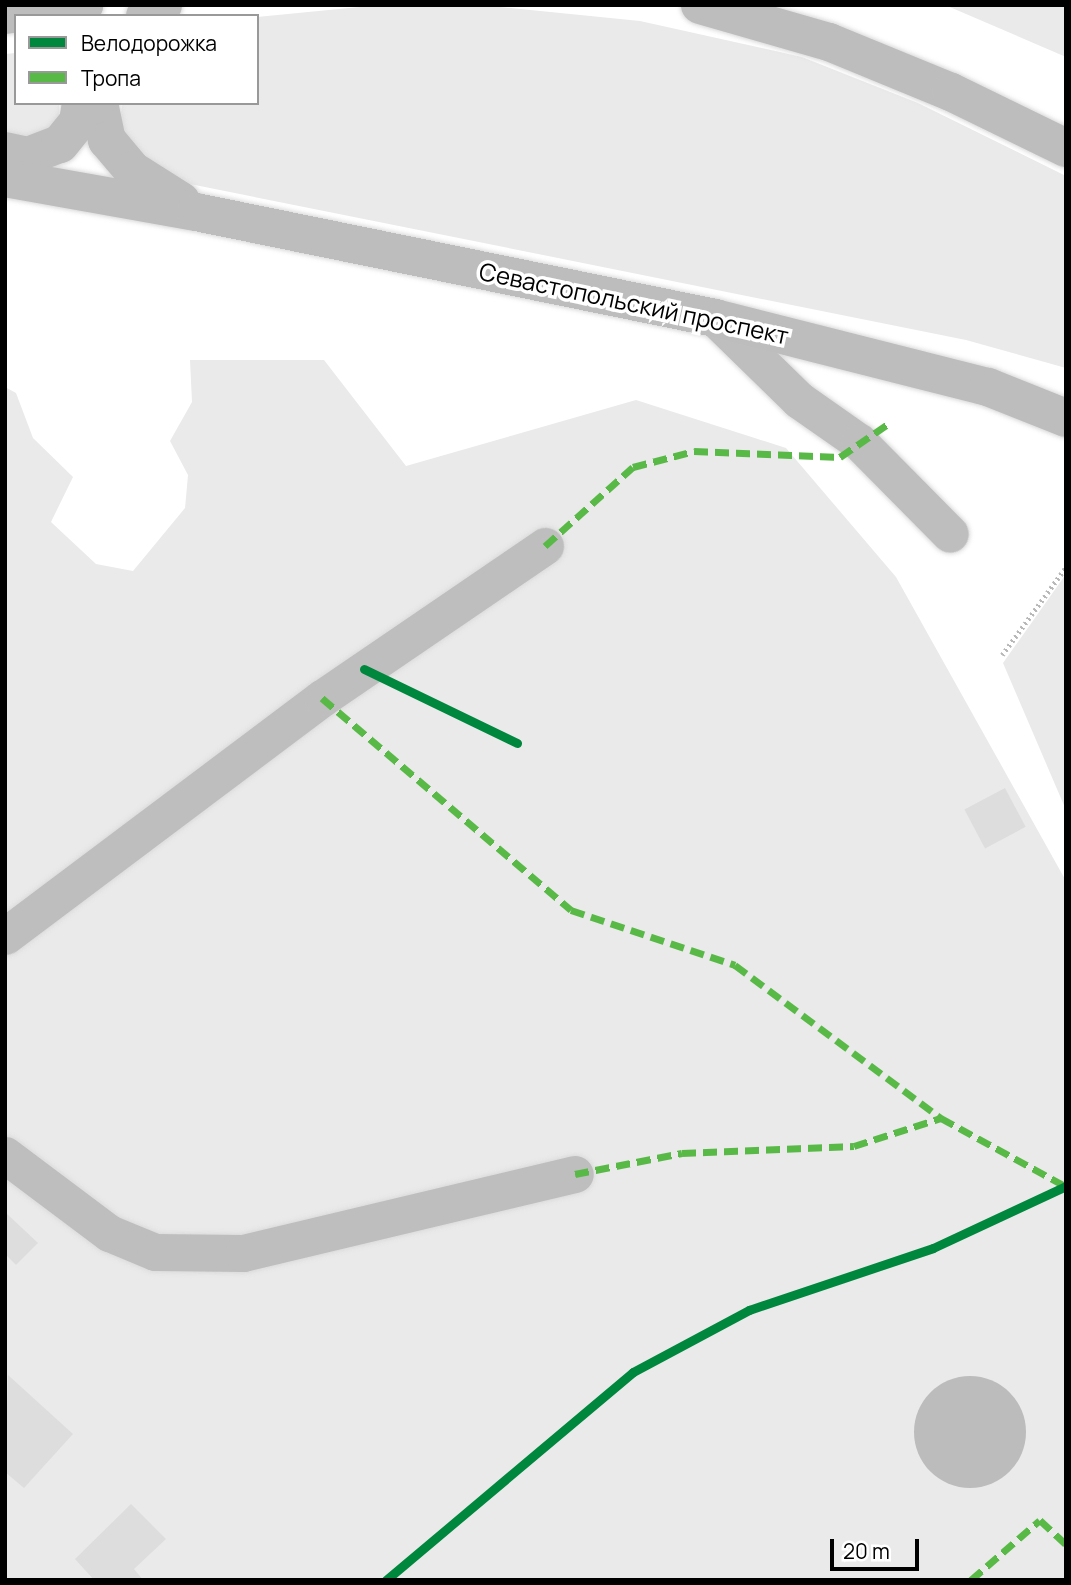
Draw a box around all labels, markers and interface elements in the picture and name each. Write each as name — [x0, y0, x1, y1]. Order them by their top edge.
legend — [14, 14, 259, 105]
text: Велодорожка — [81, 29, 217, 57]
text: Тропа — [81, 64, 141, 92]
street label: Севастопольский проспект — [477, 256, 791, 350]
scale bar — [833, 1526, 922, 1570]
text: 20 m — [843, 1537, 890, 1565]

